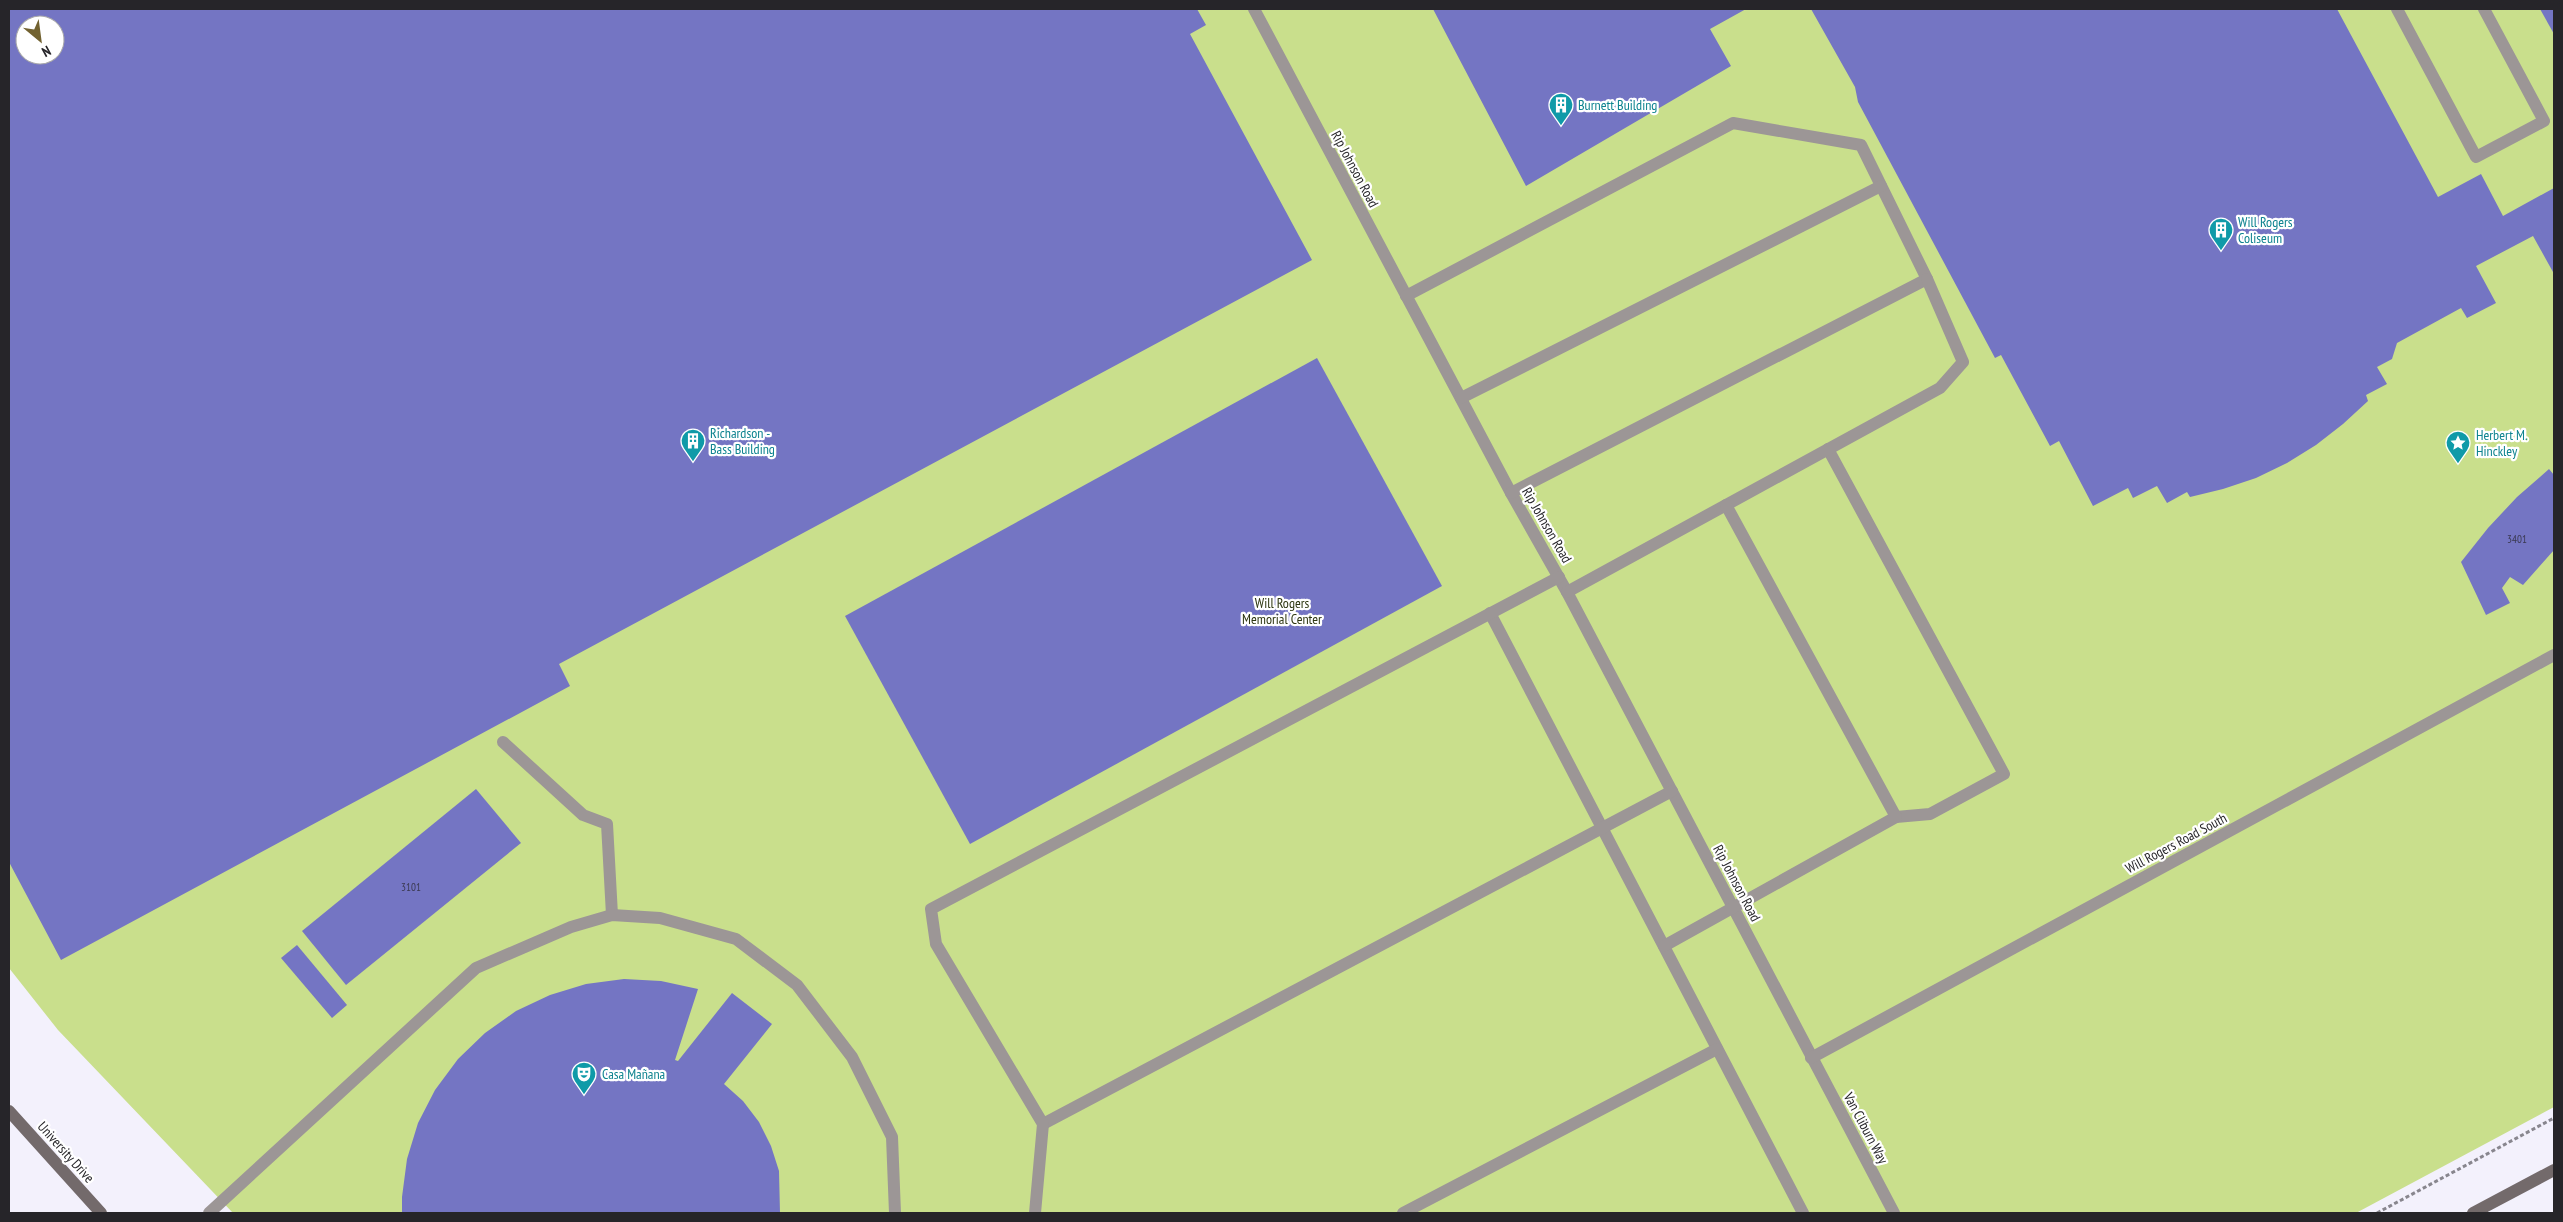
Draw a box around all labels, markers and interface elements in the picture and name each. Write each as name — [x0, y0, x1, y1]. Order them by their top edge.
north arrow — [15, 15, 65, 65]
text: N — [39, 42, 54, 61]
building icon: Burnett Building — [1548, 92, 1574, 126]
place label: Burnett Building — [1578, 96, 1657, 114]
street label: Rip Johnson Road — [1327, 128, 1383, 210]
place label: Will Rogers Coliseum — [2238, 213, 2293, 247]
building icon: Will Rogers Coliseum — [2208, 217, 2234, 251]
place label: Richardson - Bass Building — [710, 424, 775, 458]
place label: Herbert M. Hinckley — [2476, 426, 2527, 460]
building icon: Richardson - Bass Building — [680, 428, 706, 462]
place icon: Herbert M. Hinckley — [2445, 430, 2471, 464]
street label: Rip Johnson Road — [1518, 484, 1576, 566]
house number: 3401 — [2507, 532, 2527, 546]
park label: Will Rogers Memorial Center — [1242, 594, 1322, 628]
street label: Will Rogers Road South — [2122, 809, 2230, 877]
street label: Rip Johnson Road — [1709, 842, 1765, 924]
house number: 3101 — [401, 880, 421, 894]
theatre icon: Casa Mañana — [571, 1061, 597, 1095]
place label: Casa Mañana — [602, 1065, 665, 1083]
street label: Van Cliburn Way — [1839, 1088, 1893, 1167]
street label: University Drive — [34, 1118, 98, 1187]

